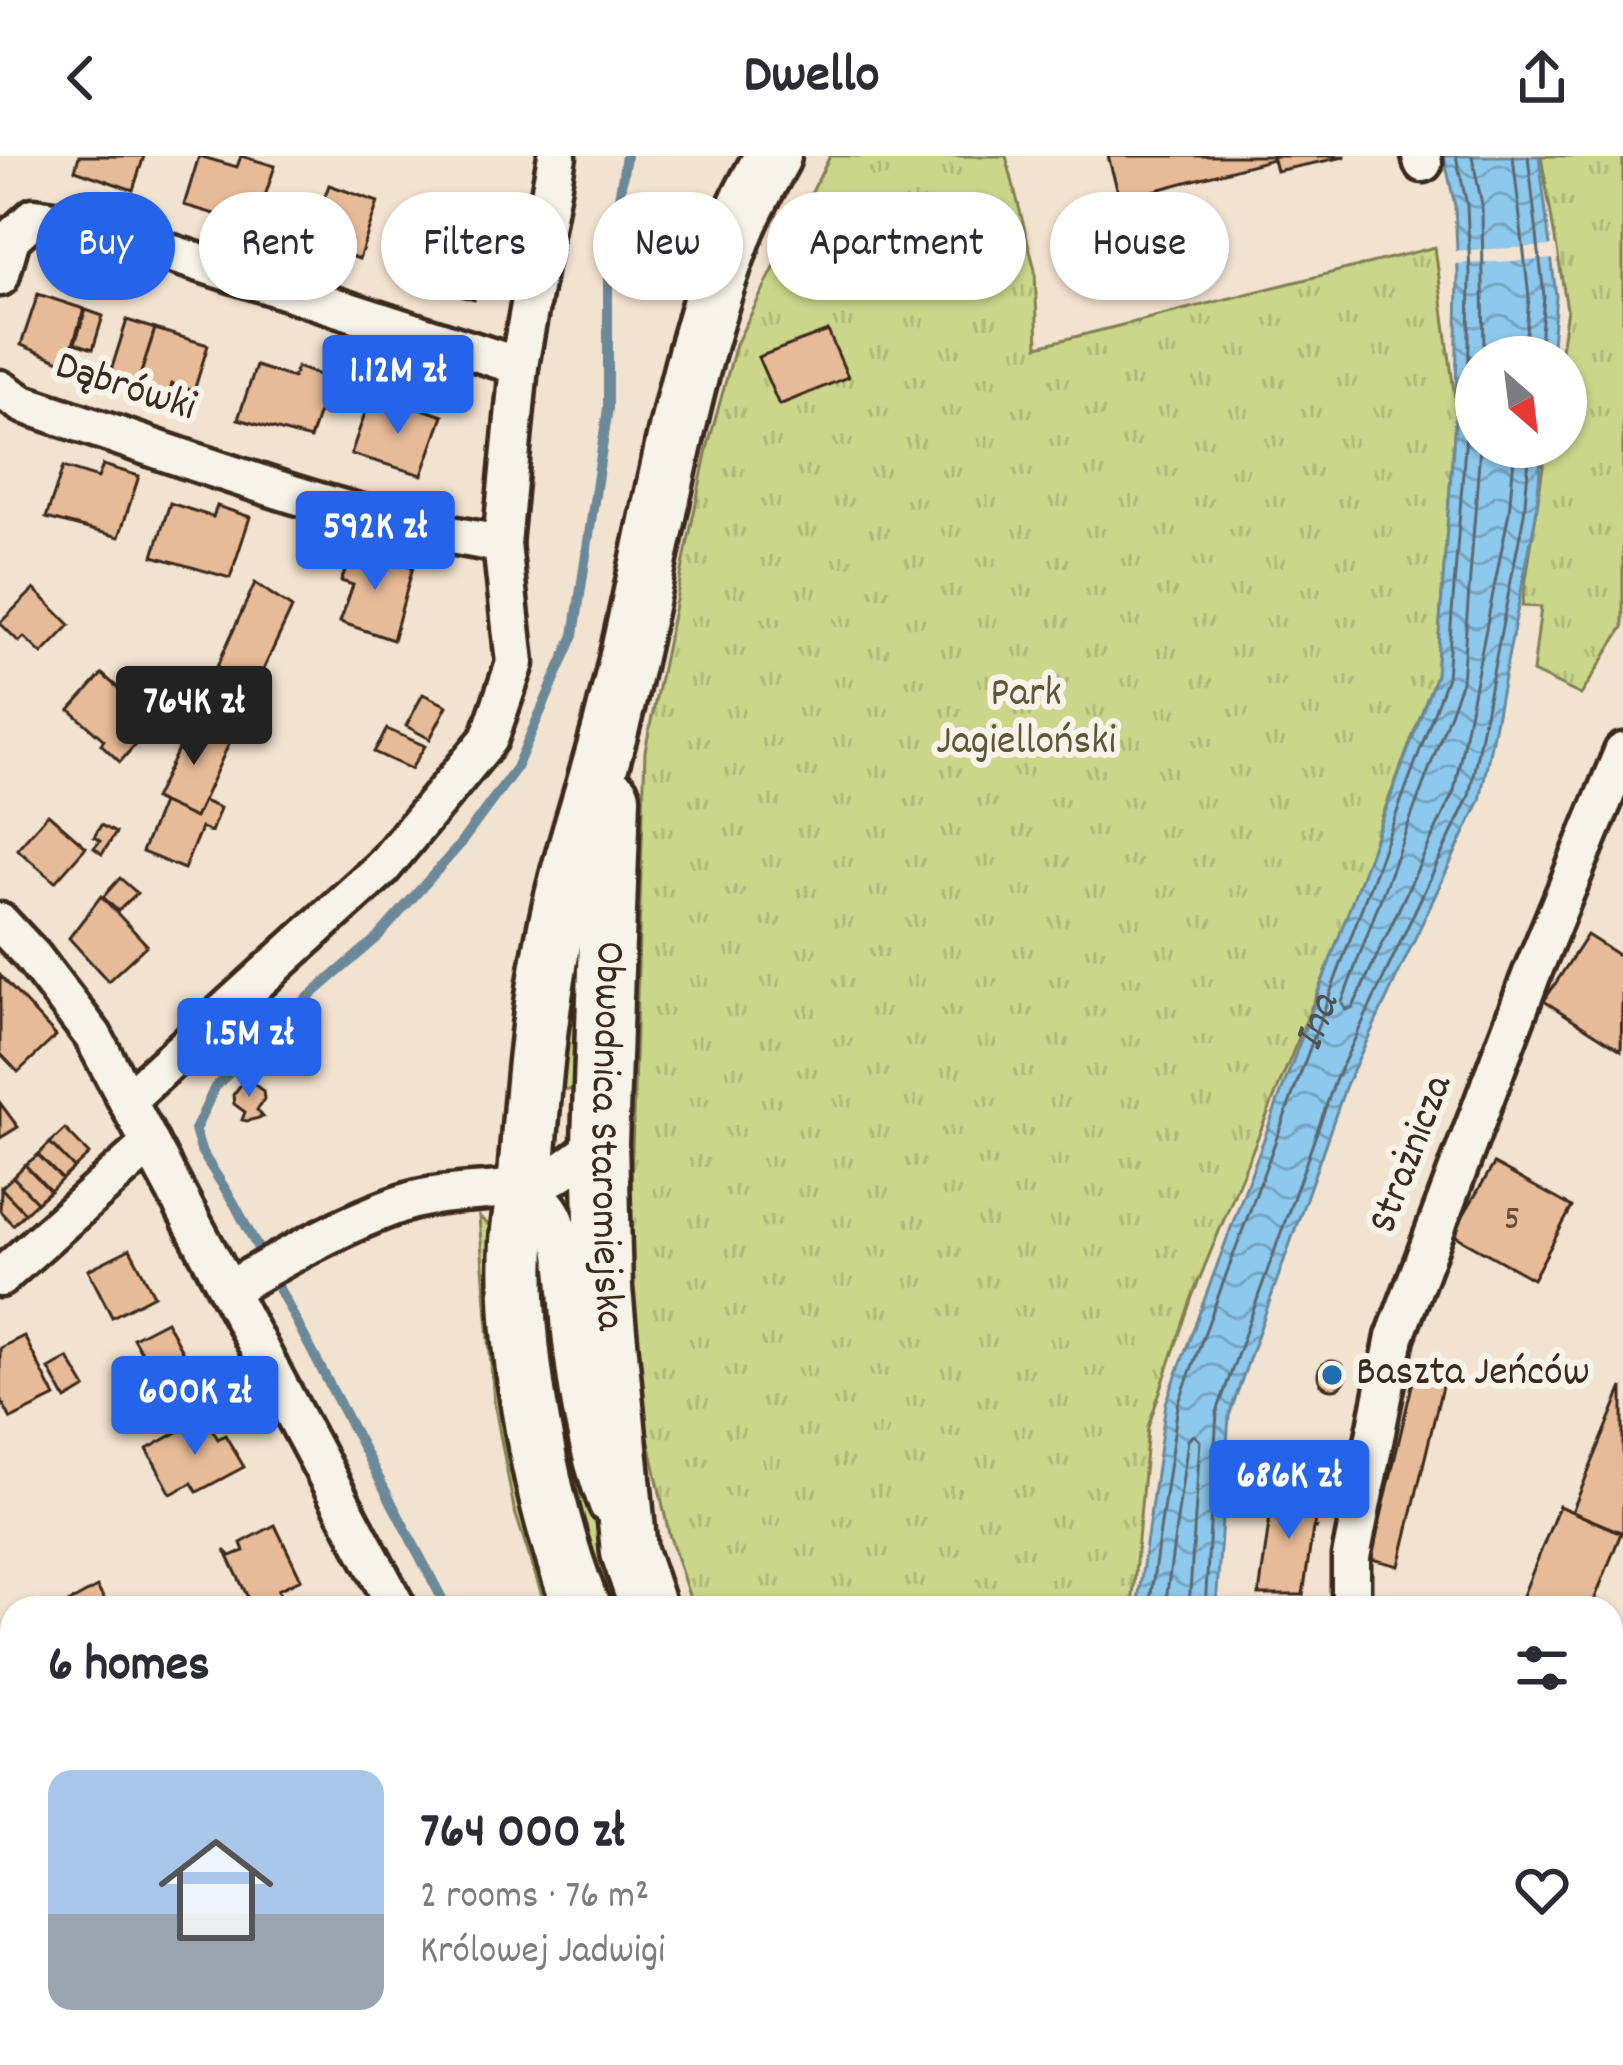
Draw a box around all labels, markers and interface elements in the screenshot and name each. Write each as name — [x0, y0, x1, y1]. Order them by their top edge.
text: Dwello — [743, 40, 880, 117]
icon: back — [48, 45, 114, 111]
icon: share — [1509, 45, 1575, 111]
chip: Buy — [36, 192, 175, 300]
chip: Rent — [199, 192, 357, 300]
chip: Filters — [381, 192, 569, 300]
chip: New — [593, 192, 743, 300]
chip: Apartment — [767, 192, 1026, 300]
chip: House — [1050, 192, 1229, 300]
pin: 1.12M zł — [274, 335, 522, 437]
north arrow — [1455, 336, 1587, 468]
map controls — [1455, 336, 1587, 468]
street label: Dąbrówki — [47, 338, 203, 440]
text: 1.12M zł — [349, 346, 447, 401]
pin: 592K zł — [264, 491, 486, 593]
text: 592K zł — [323, 502, 427, 557]
pin: 764K zł — [83, 666, 305, 768]
park label: Park Jagielloński — [936, 666, 1116, 774]
text: 764K zł — [143, 677, 245, 732]
street label: Obwodnica Staromiejska — [570, 940, 638, 1335]
water label: Ina — [1279, 984, 1359, 1061]
pin: 1.5M zł — [138, 998, 360, 1100]
text: 1.5M zł — [204, 1009, 294, 1064]
street label: Strażnicza — [1355, 1066, 1471, 1243]
house number: 5 — [1504, 1195, 1520, 1247]
place label: Baszta Jeńców — [1356, 1345, 1590, 1405]
pin: 600K zł — [84, 1356, 306, 1458]
marker: Baszta Jeńców — [1319, 1362, 1345, 1388]
text: 600K zł — [138, 1367, 252, 1422]
pin: 686K zł — [1178, 1440, 1400, 1542]
text: 686K zł — [1236, 1451, 1342, 1506]
text: 6 homes — [48, 1632, 210, 1704]
icon: filters — [1509, 1635, 1575, 1701]
text: 764 000 zł — [420, 1799, 625, 1871]
icon: home — [144, 1818, 288, 1962]
icon: heart — [1509, 1857, 1575, 1923]
text: 2 rooms · 76 m² — [420, 1871, 649, 1926]
text: Królowej Jadwigi — [420, 1926, 665, 1981]

